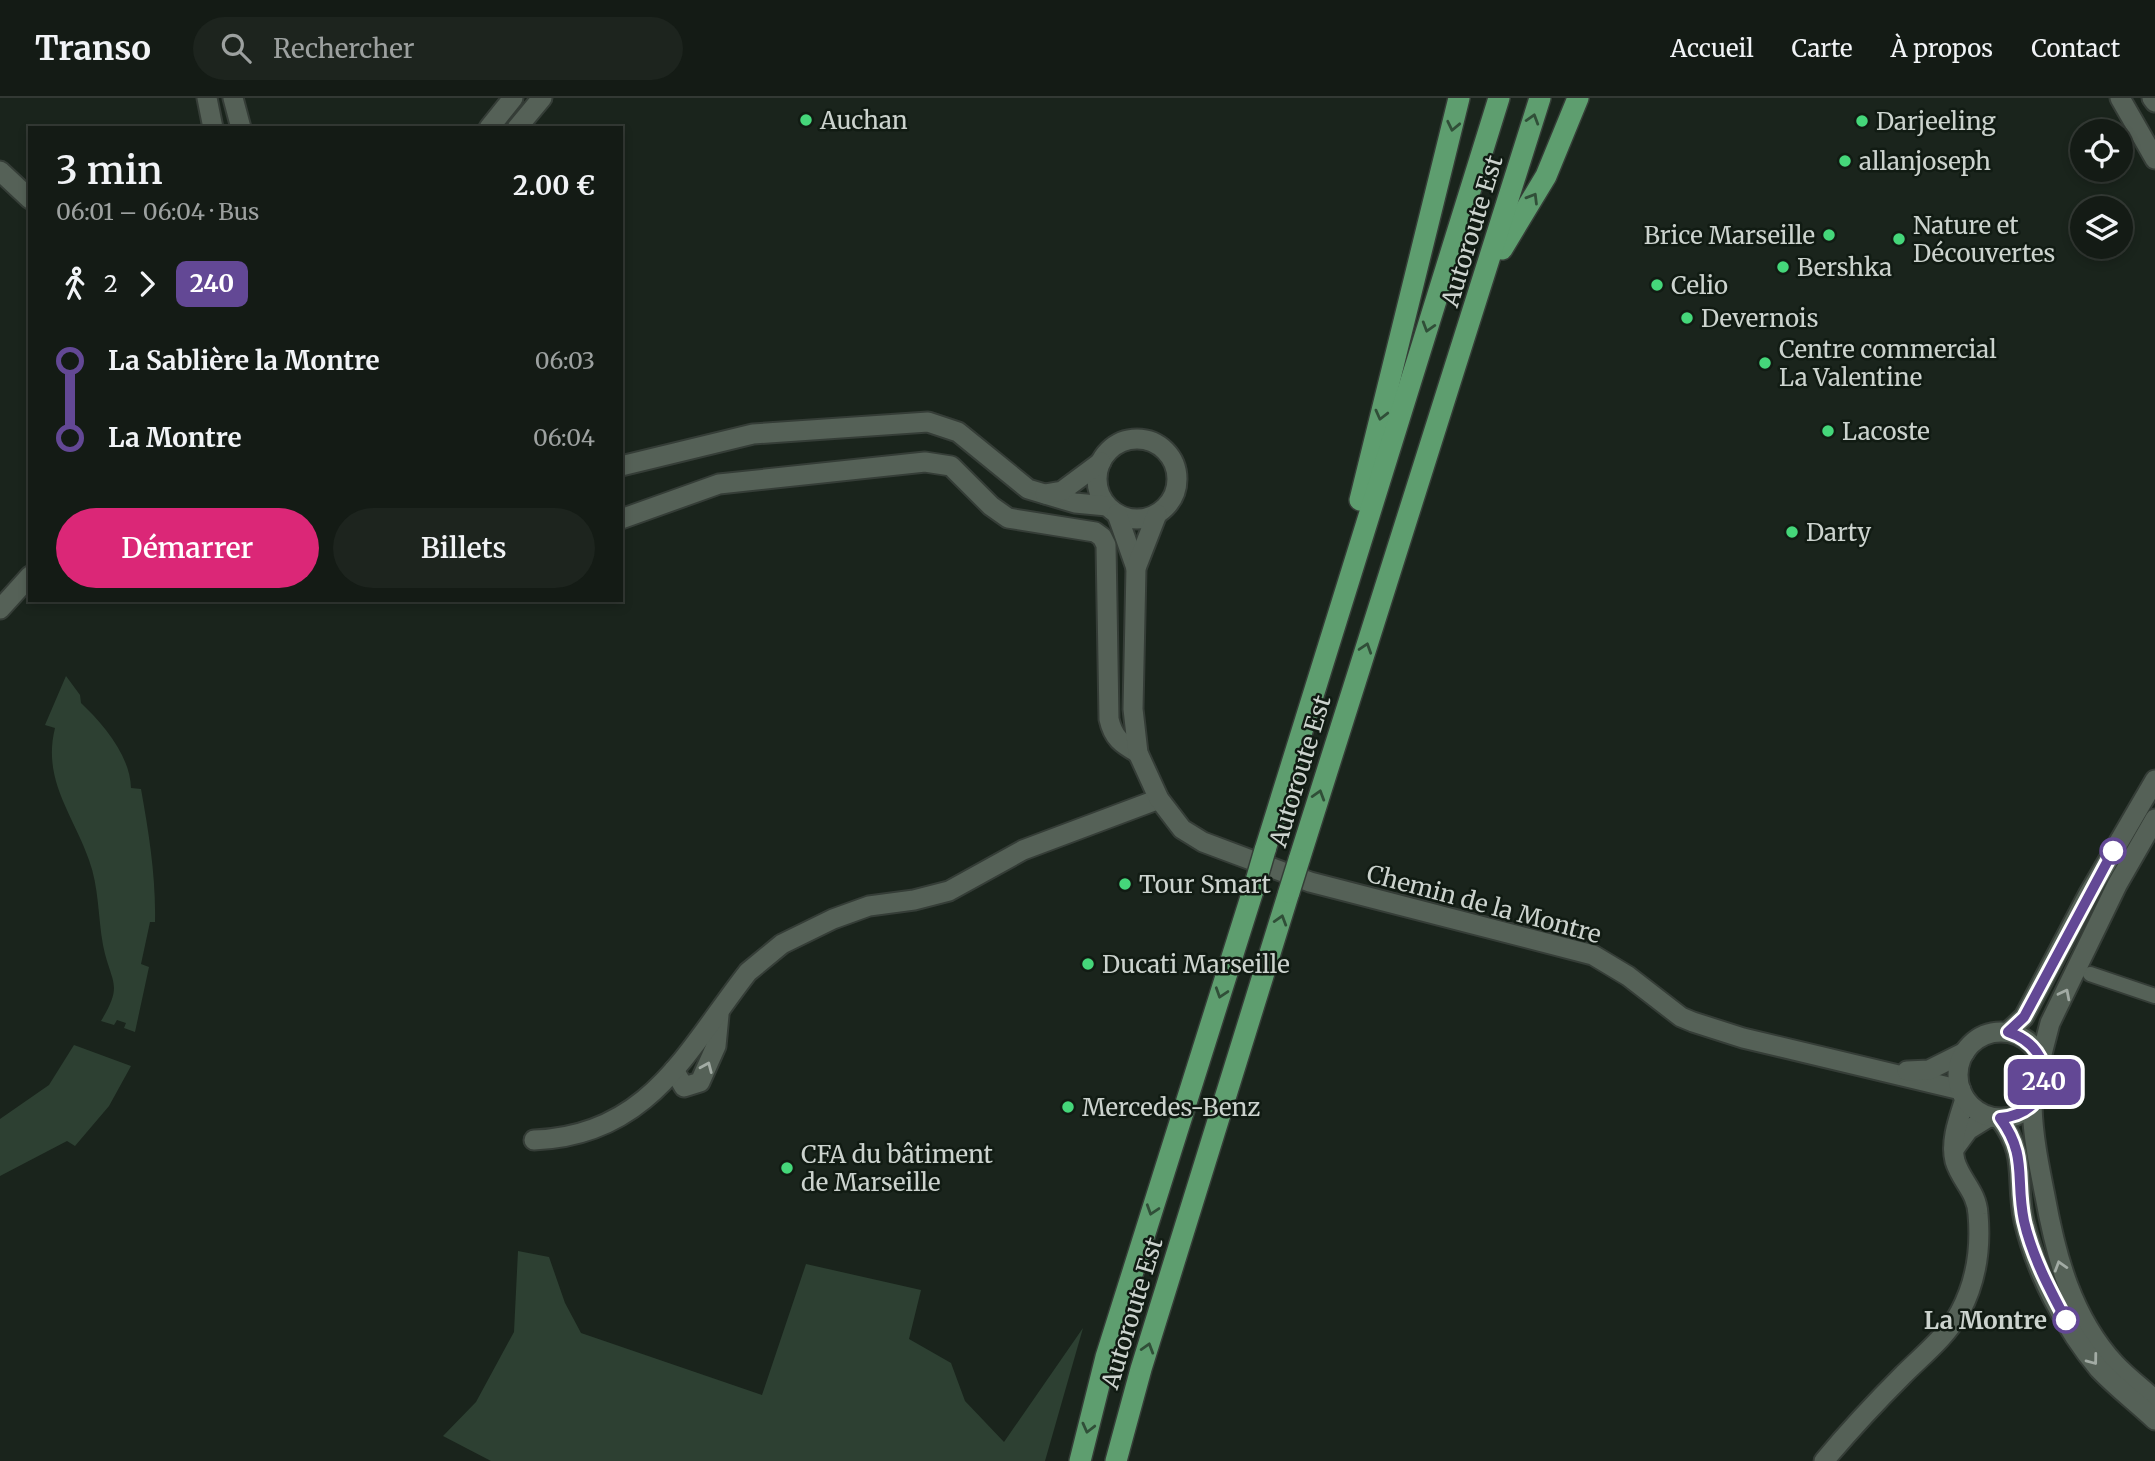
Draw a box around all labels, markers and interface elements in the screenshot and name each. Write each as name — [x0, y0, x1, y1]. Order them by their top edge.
search box — [193, 17, 683, 80]
text: Transo — [35, 28, 151, 69]
icon: search — [217, 29, 255, 67]
text: Rechercher — [273, 32, 415, 65]
text: Accueil — [1670, 33, 1754, 64]
text: Carte — [1792, 33, 1853, 64]
text: À propos — [1891, 33, 1993, 64]
text: Contact — [2031, 33, 2120, 64]
place label: Auchan — [819, 105, 908, 136]
place label: Darjeeling — [1876, 106, 1996, 137]
marker: Auchan — [798, 112, 814, 128]
one-way arrow — [1525, 113, 1540, 125]
marker: Darjeeling — [1854, 113, 1870, 129]
one-way arrow — [1447, 119, 1462, 131]
map controls — [2070, 119, 2133, 259]
button: locate — [2070, 119, 2133, 182]
place label: allanjoseph — [1859, 146, 1991, 177]
text: 3 min — [56, 147, 163, 194]
street label: Autoroute Est — [1434, 151, 1510, 311]
marker: allanjoseph — [1837, 153, 1853, 169]
text: 2.00 € — [513, 169, 595, 202]
one-way arrow — [1524, 193, 1537, 206]
button: layers — [2070, 196, 2133, 259]
text: 06:01 – 06:04 · Bus — [56, 197, 259, 226]
place label: Nature et Découvertes — [1913, 210, 2055, 269]
place label: Brice Marseille — [1644, 220, 1815, 251]
marker: Brice Marseille — [1821, 227, 1837, 243]
marker: Nature et Découvertes — [1891, 231, 1907, 247]
place label: Bershka — [1797, 252, 1892, 283]
marker: Bershka — [1775, 259, 1791, 275]
icon: walk — [56, 265, 94, 303]
icon: forward — [128, 265, 166, 303]
text: 240 — [190, 268, 234, 299]
text: 2 — [104, 269, 118, 298]
place label: Celio — [1671, 270, 1728, 301]
marker: Celio — [1649, 277, 1665, 293]
place label: Devernois — [1701, 303, 1818, 334]
marker: Devernois — [1679, 310, 1695, 326]
one-way arrow — [1421, 321, 1436, 333]
place label: Centre commercial La Valentine — [1779, 334, 1997, 393]
text: La Sablière la Montre — [108, 344, 380, 377]
text: 06:03 — [535, 346, 595, 375]
marker: Centre commercial La Valentine — [1757, 355, 1773, 371]
one-way arrow — [1375, 409, 1389, 421]
place label: Lacoste — [1842, 416, 1930, 447]
text: La Montre — [108, 421, 241, 454]
text: 06:04 — [533, 423, 595, 452]
marker: Lacoste — [1820, 423, 1836, 439]
button: Démarrer — [56, 508, 319, 588]
button: Billets — [333, 508, 595, 588]
place label: Darty — [1806, 517, 1871, 548]
marker: Darty — [1784, 524, 1800, 540]
one-way arrow — [1358, 642, 1372, 654]
street label: Autoroute Est — [1262, 691, 1338, 851]
one-way arrow — [1311, 789, 1326, 801]
unlabelled marker — [2100, 838, 2126, 864]
street label: Chemin de la Montre — [1363, 858, 1605, 950]
place label: Tour Smart — [1139, 869, 1272, 900]
marker: Tour Smart — [1117, 876, 1133, 892]
one-way arrow — [1272, 915, 1287, 927]
place label: Ducati Marseille — [1102, 949, 1290, 980]
marker: Ducati Marseille — [1080, 956, 1096, 972]
one-way arrow — [1214, 987, 1229, 999]
one-way arrow — [2056, 989, 2070, 1001]
line badge: 240 — [2004, 1059, 2084, 1105]
one-way arrow — [699, 1061, 713, 1074]
text: 240 — [2022, 1066, 2066, 1097]
place label: Mercedes-Benz — [1082, 1092, 1260, 1123]
marker: Mercedes-Benz — [1060, 1099, 1076, 1115]
place label: CFA du bâtiment de Marseille — [801, 1139, 993, 1198]
marker: CFA du bâtiment de Marseille — [779, 1160, 795, 1176]
one-way arrow — [1146, 1203, 1160, 1216]
street label: Autoroute Est — [1094, 1233, 1170, 1393]
one-way arrow — [2054, 1261, 2069, 1273]
place label: La Montre — [1924, 1305, 2047, 1336]
marker: La Montre — [2053, 1307, 2079, 1333]
one-way arrow — [1139, 1342, 1154, 1354]
one-way arrow — [2084, 1352, 2097, 1365]
one-way arrow — [1082, 1422, 1096, 1434]

